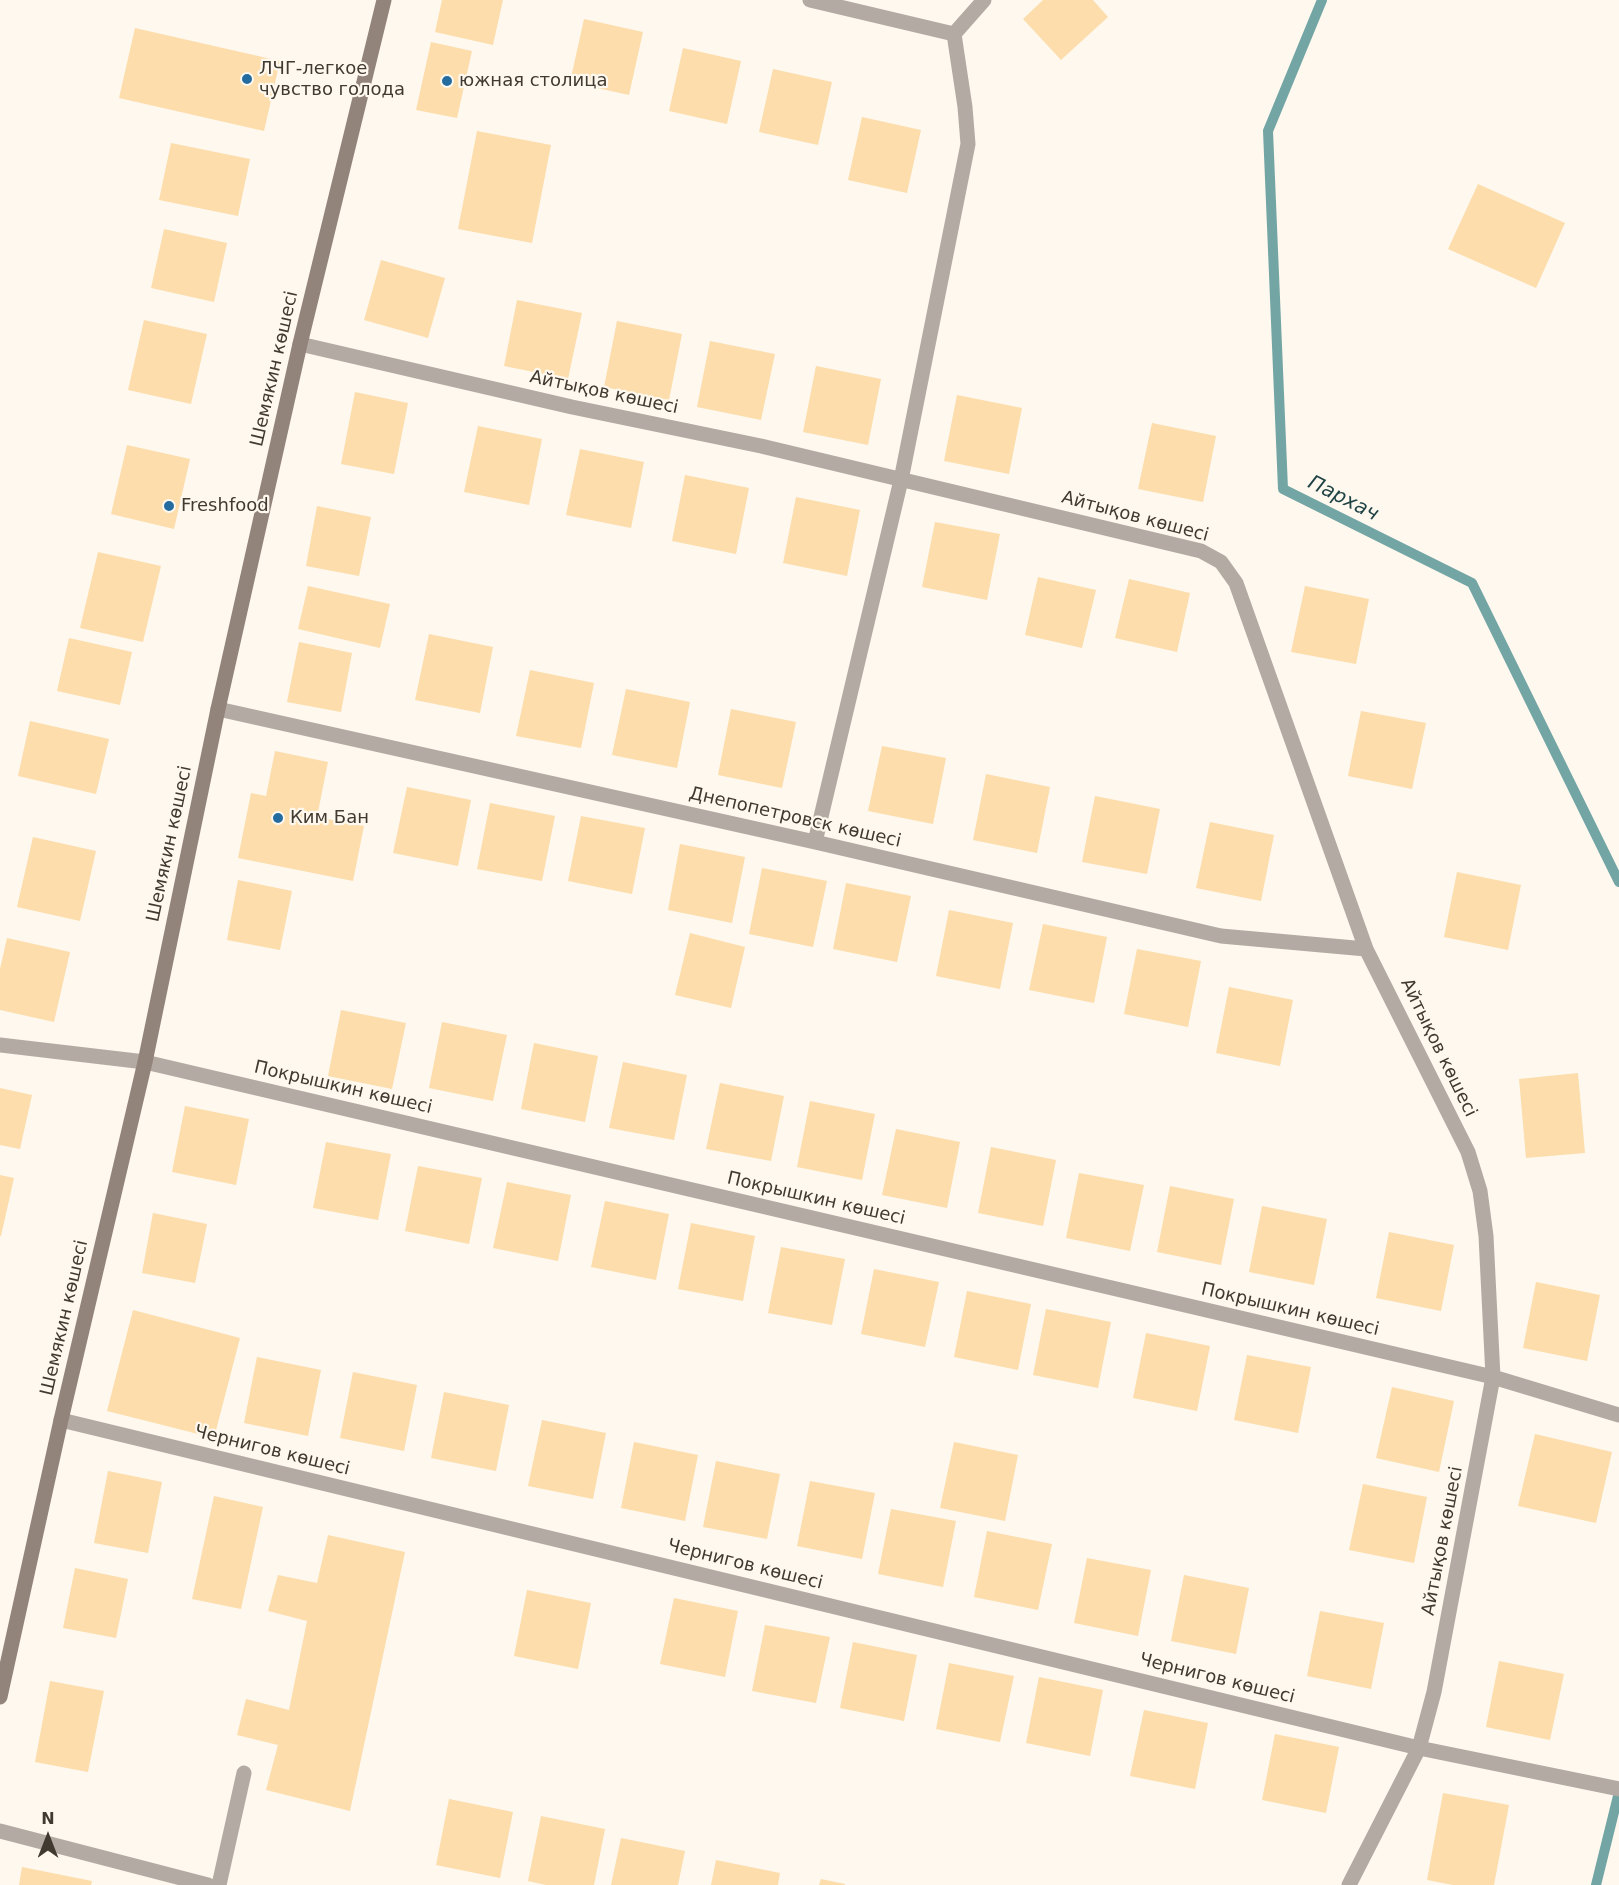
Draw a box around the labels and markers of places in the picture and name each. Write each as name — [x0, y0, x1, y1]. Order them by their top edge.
place label: ЛЧГ-легкое чувство голода — [259, 58, 405, 100]
place label: южная столица — [459, 70, 608, 92]
marker: ЛЧГ-легкое чувство голода — [240, 72, 254, 86]
marker: южная столица — [440, 74, 454, 88]
place label: Freshfood — [181, 495, 269, 517]
marker: Freshfood — [162, 499, 176, 513]
place label: Ким Бан — [290, 807, 369, 829]
marker: Ким Бан — [271, 811, 285, 825]

